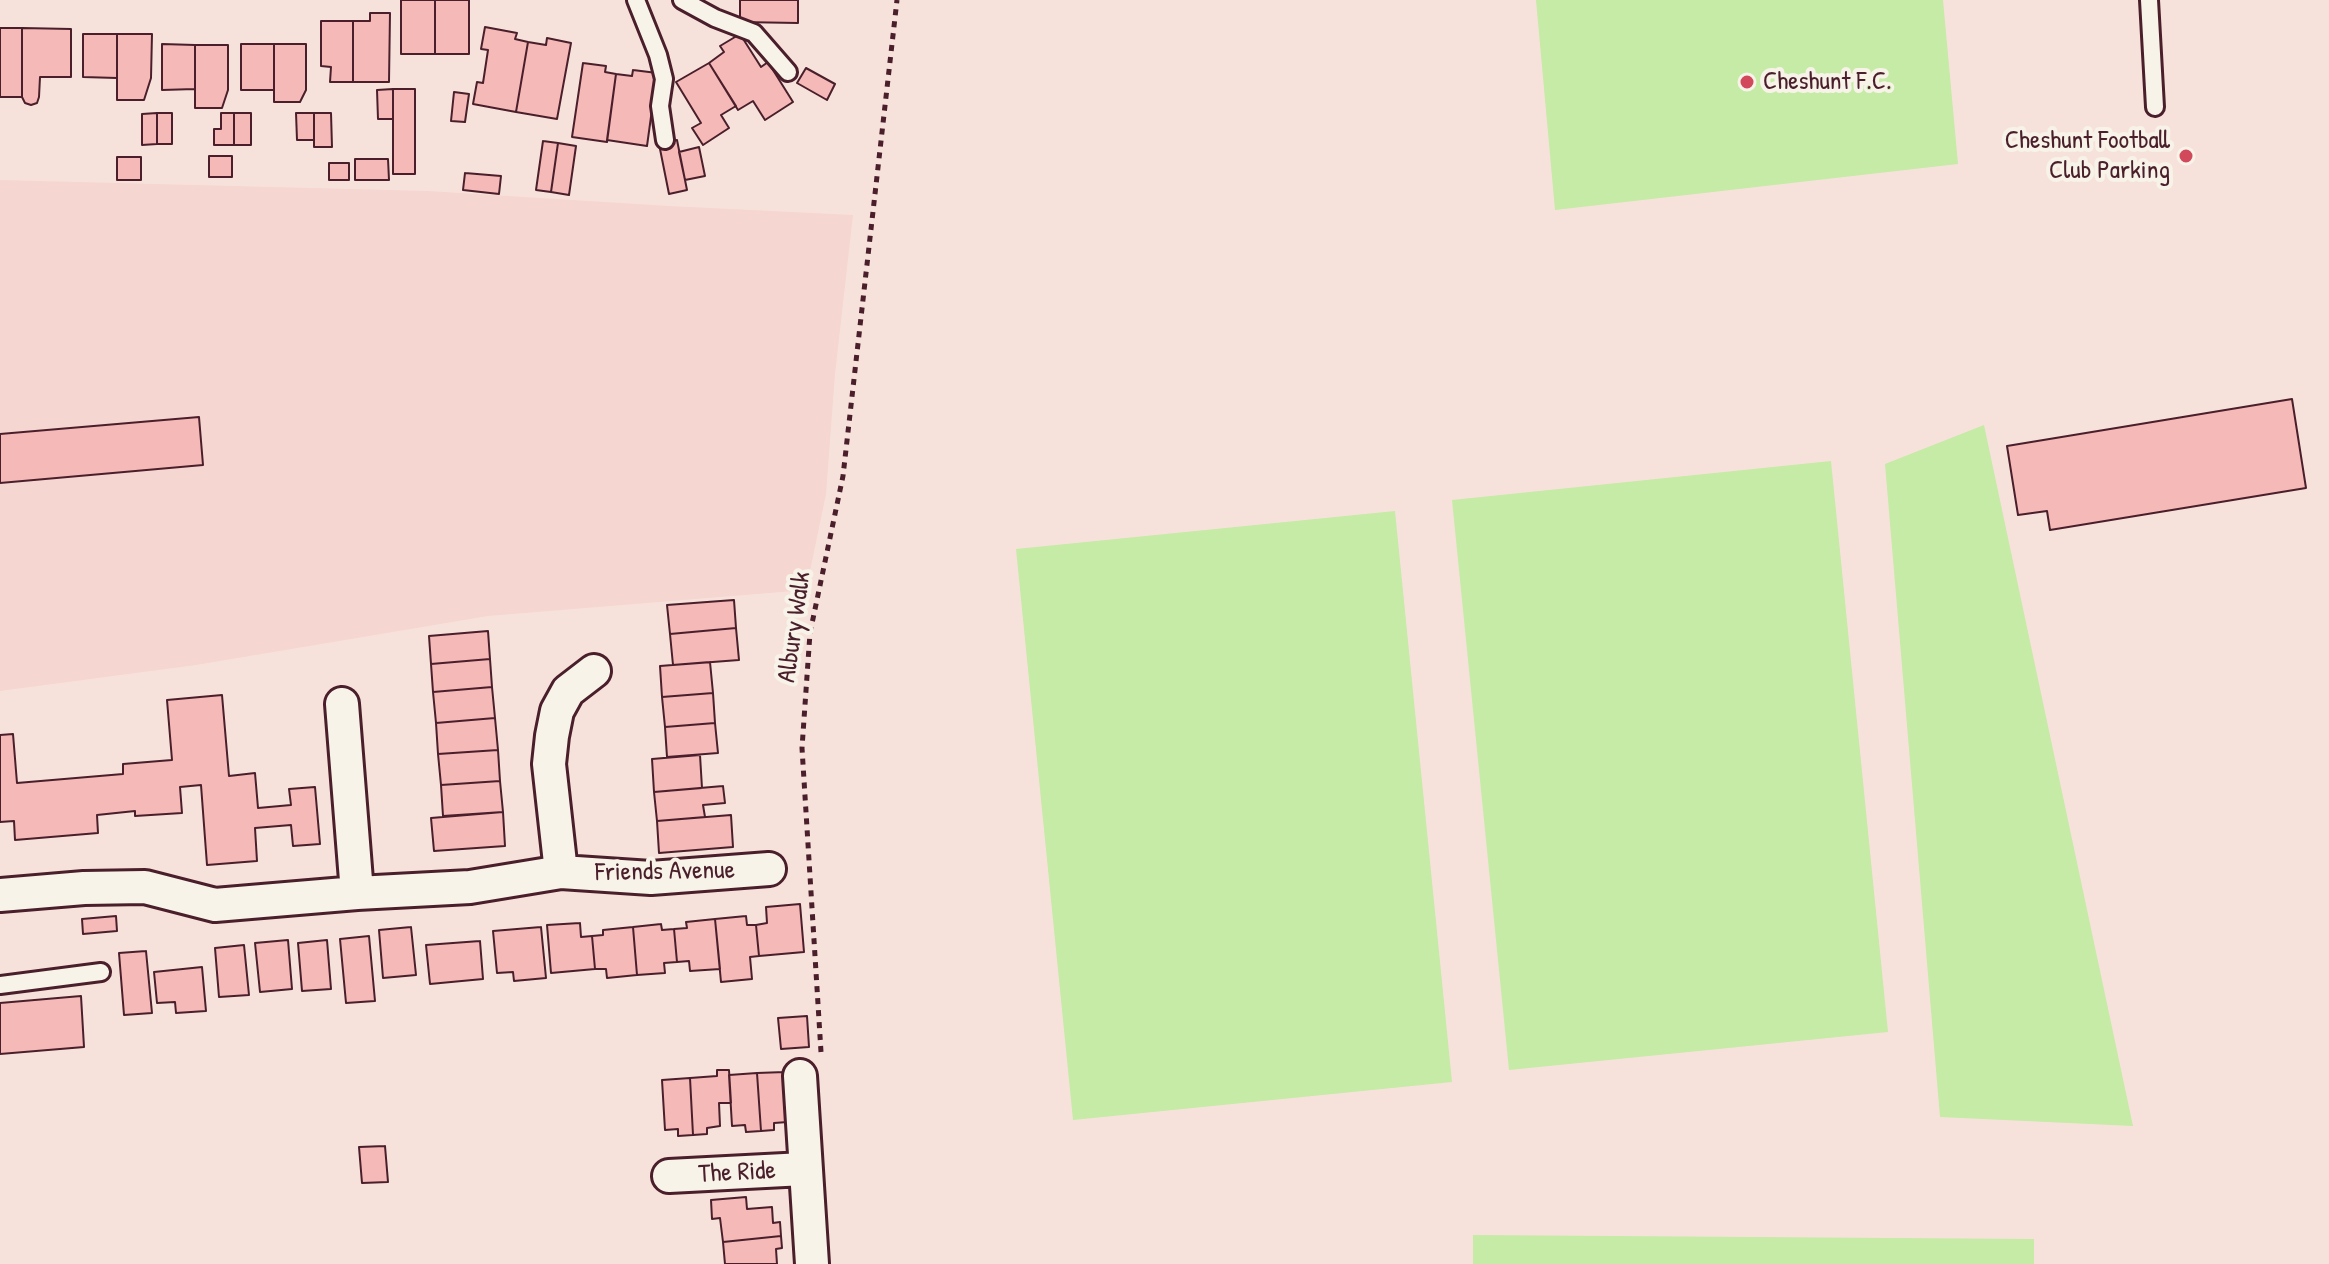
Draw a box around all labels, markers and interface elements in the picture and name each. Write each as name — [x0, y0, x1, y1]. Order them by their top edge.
place label: Cheshunt F.C. — [1763, 66, 1892, 98]
marker: Cheshunt F.C. — [1738, 73, 1756, 91]
place label: Cheshunt Football Club Parking — [2005, 125, 2170, 186]
marker: Cheshunt Football Club Parking — [2177, 147, 2195, 165]
street label: Albury Walk — [772, 570, 818, 684]
street label: Friends Avenue — [595, 855, 735, 889]
street label: The Ride — [697, 1155, 777, 1191]

